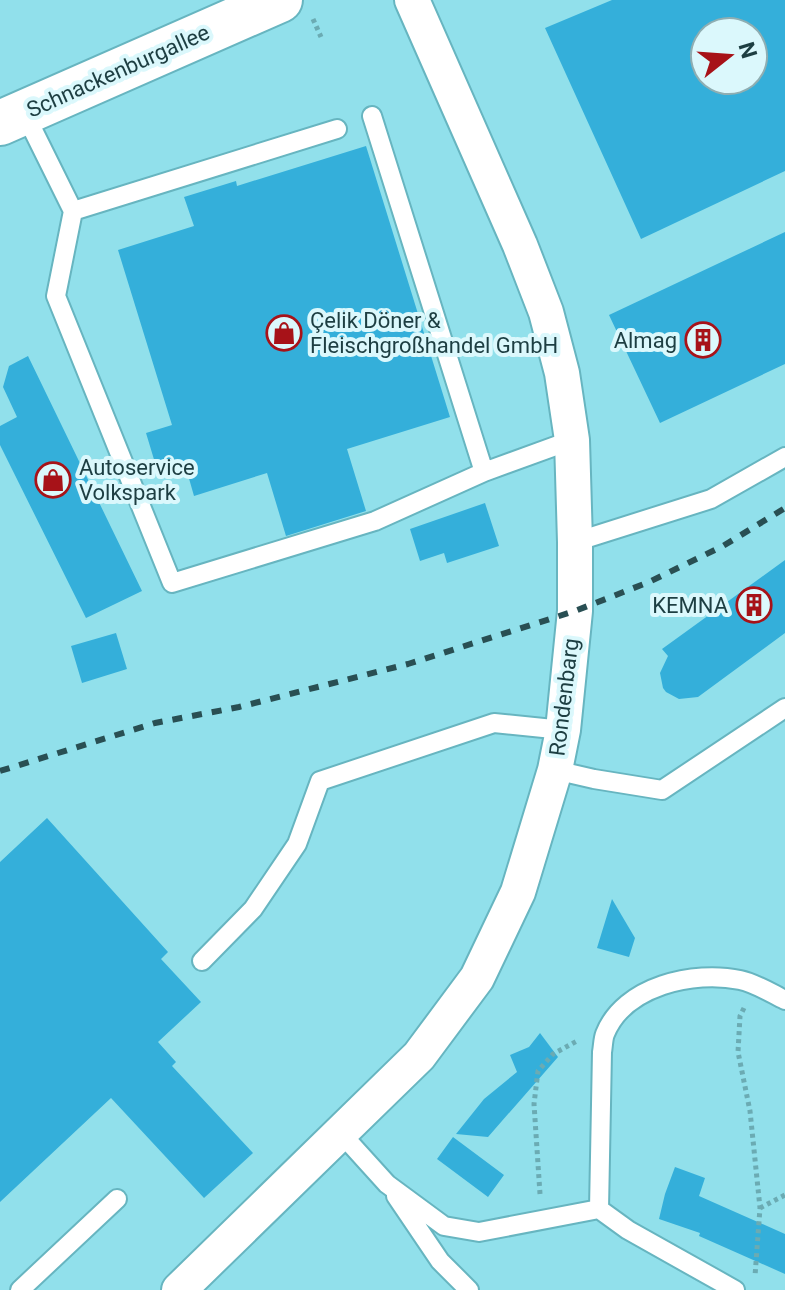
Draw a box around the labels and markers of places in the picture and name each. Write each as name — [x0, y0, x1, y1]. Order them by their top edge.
place label: Çelik Döner & Fleischgroßhandel GmbH — [310, 308, 558, 358]
shop icon: Çelik Döner & Fleischgroßhandel GmbH — [265, 314, 303, 352]
building icon: Almag — [684, 321, 722, 359]
place label: Almag — [614, 328, 677, 353]
place label: Autoservice Volkspark — [79, 455, 195, 505]
shop icon: Autoservice Volkspark — [34, 461, 72, 499]
building icon: KEMNA — [735, 586, 773, 624]
place label: KEMNA — [652, 593, 729, 618]

